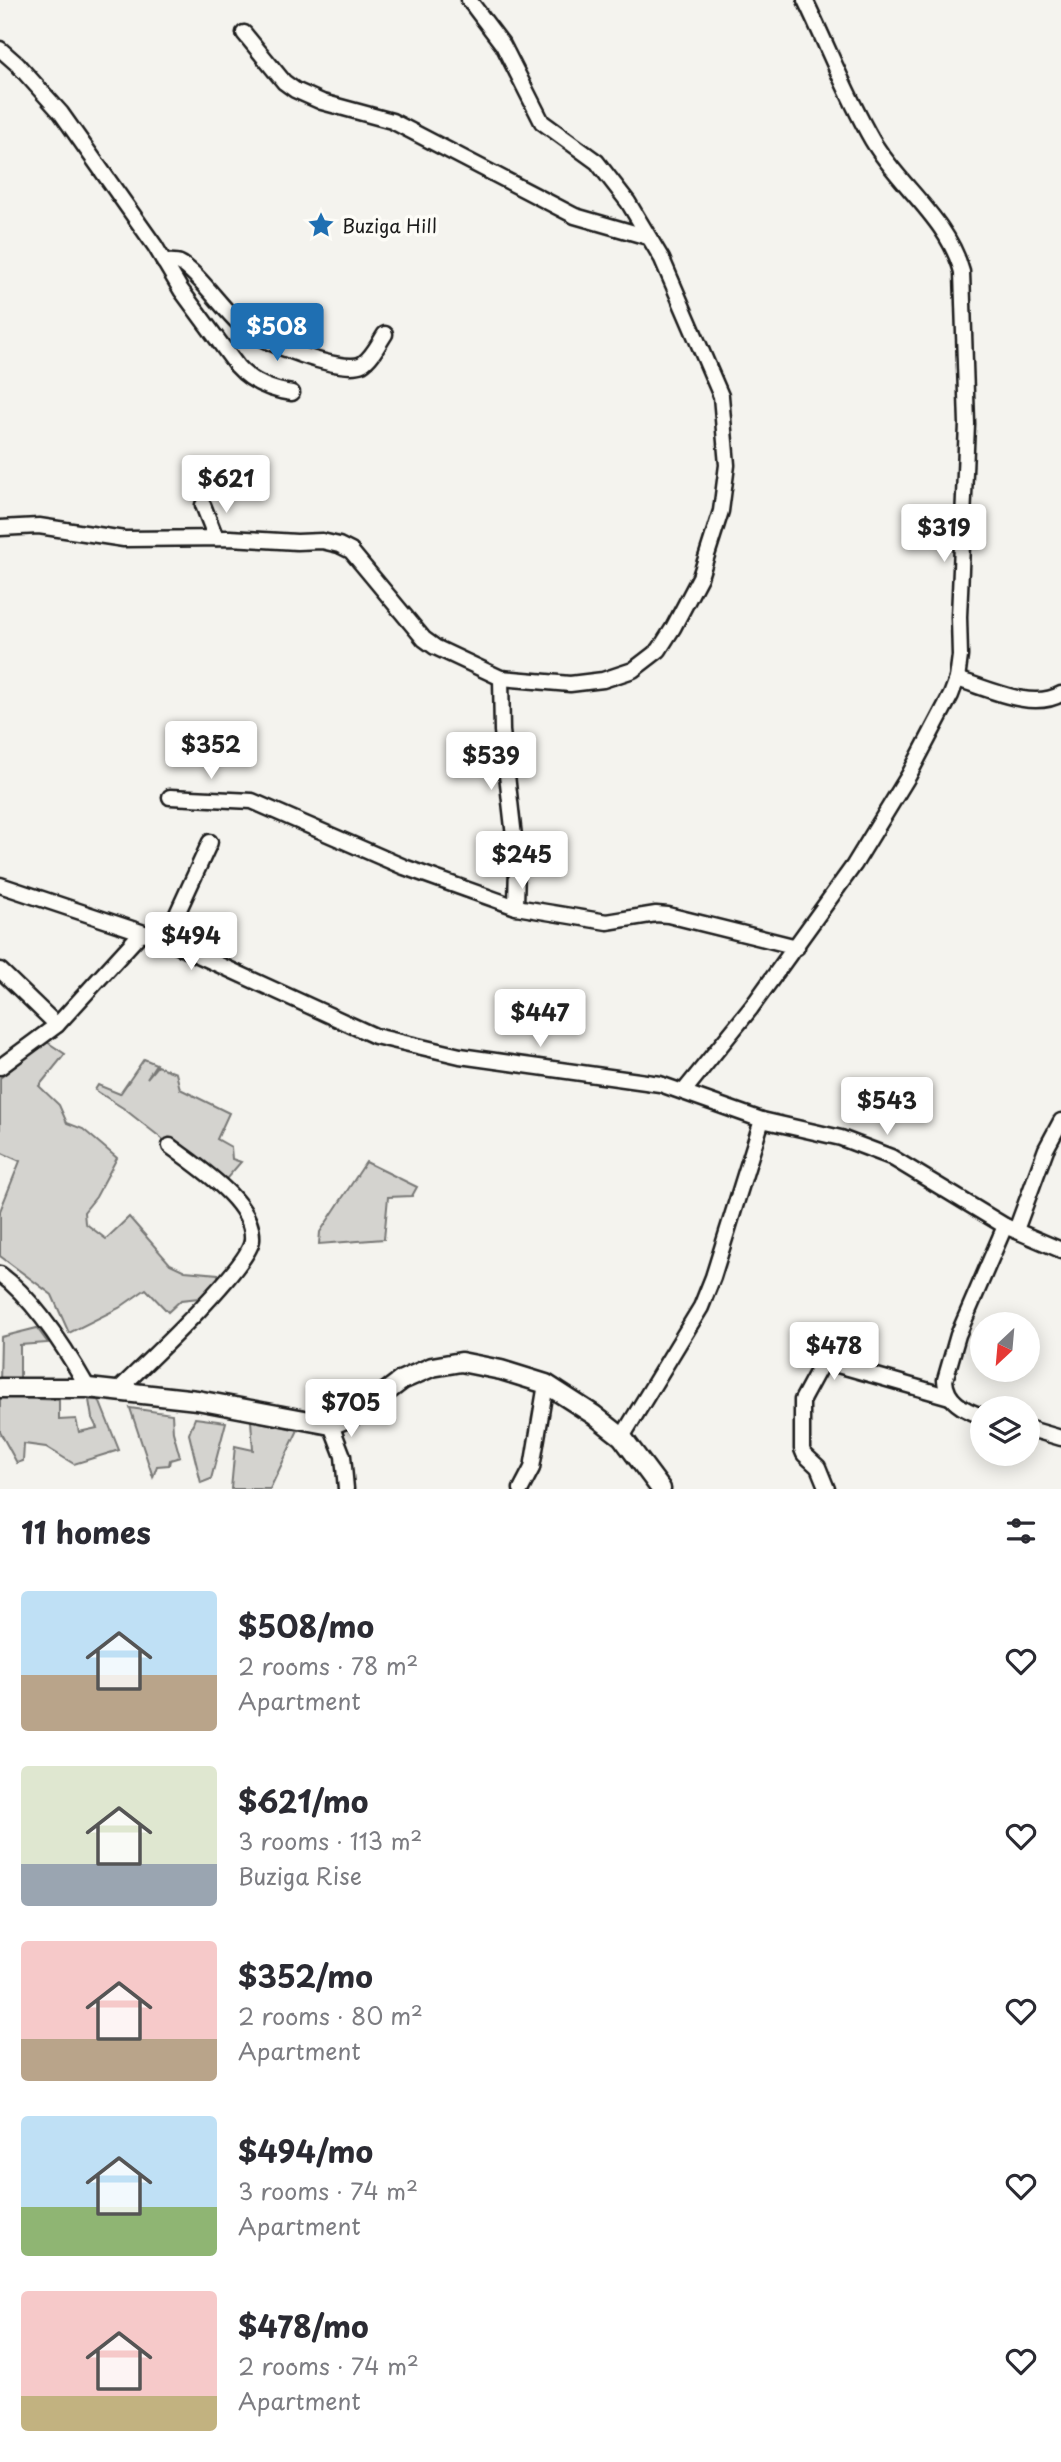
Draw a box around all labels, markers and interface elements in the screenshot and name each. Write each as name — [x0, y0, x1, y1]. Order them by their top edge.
place icon: Buziga Hill — [306, 210, 336, 240]
place label: Buziga Hill — [342, 211, 437, 239]
pin: $508 — [236, 304, 318, 363]
text: $508 — [247, 308, 307, 343]
pin: $621 — [185, 456, 267, 515]
text: $621 — [198, 460, 254, 495]
pin: $319 — [903, 504, 985, 564]
text: $319 — [917, 509, 971, 544]
pin: $352 — [170, 722, 252, 781]
text: $352 — [181, 726, 241, 761]
pin: $539 — [450, 732, 532, 792]
text: $539 — [462, 737, 520, 772]
pin: $245 — [481, 832, 563, 891]
text: $245 — [492, 836, 552, 871]
pin: $494 — [150, 912, 232, 972]
text: $494 — [161, 917, 221, 952]
pin: $447 — [499, 990, 581, 1049]
text: $447 — [511, 994, 569, 1029]
pin: $543 — [846, 1078, 928, 1137]
text: $543 — [857, 1082, 917, 1117]
north arrow — [970, 1312, 1040, 1382]
map controls — [970, 1312, 1040, 1466]
pin: $478 — [793, 1322, 875, 1382]
text: $478 — [806, 1327, 862, 1362]
pin: $705 — [310, 1380, 392, 1439]
text: $705 — [321, 1384, 381, 1419]
button: layers — [970, 1396, 1040, 1466]
text: 11 homes — [21, 1509, 151, 1554]
icon: filters — [1002, 1512, 1040, 1550]
text: $508/mo — [238, 1603, 374, 1648]
icon: home — [77, 1619, 161, 1703]
icon: heart — [1002, 1642, 1040, 1680]
text: 2 rooms · 78 m² — [238, 1648, 418, 1683]
text: Apartment — [238, 1683, 361, 1718]
text: $621/mo — [238, 1778, 369, 1823]
icon: home — [77, 1794, 161, 1878]
icon: heart — [1002, 1817, 1040, 1855]
text: 3 rooms · 113 m² — [238, 1823, 422, 1858]
text: Buziga Rise — [238, 1858, 362, 1893]
text: $352/mo — [238, 1953, 373, 1998]
icon: home — [77, 1969, 161, 2053]
icon: heart — [1002, 1992, 1040, 2030]
text: 2 rooms · 80 m² — [238, 1998, 423, 2033]
text: Apartment — [238, 2033, 361, 2068]
text: $494/mo — [238, 2128, 373, 2173]
icon: home — [77, 2144, 161, 2228]
icon: heart — [1002, 2167, 1040, 2205]
text: 3 rooms · 74 m² — [238, 2173, 418, 2208]
text: Apartment — [238, 2208, 361, 2243]
text: $478/mo — [238, 2303, 369, 2348]
icon: home — [77, 2319, 161, 2403]
icon: heart — [1002, 2342, 1040, 2380]
text: 2 rooms · 74 m² — [238, 2348, 419, 2383]
text: Apartment — [238, 2383, 361, 2418]

